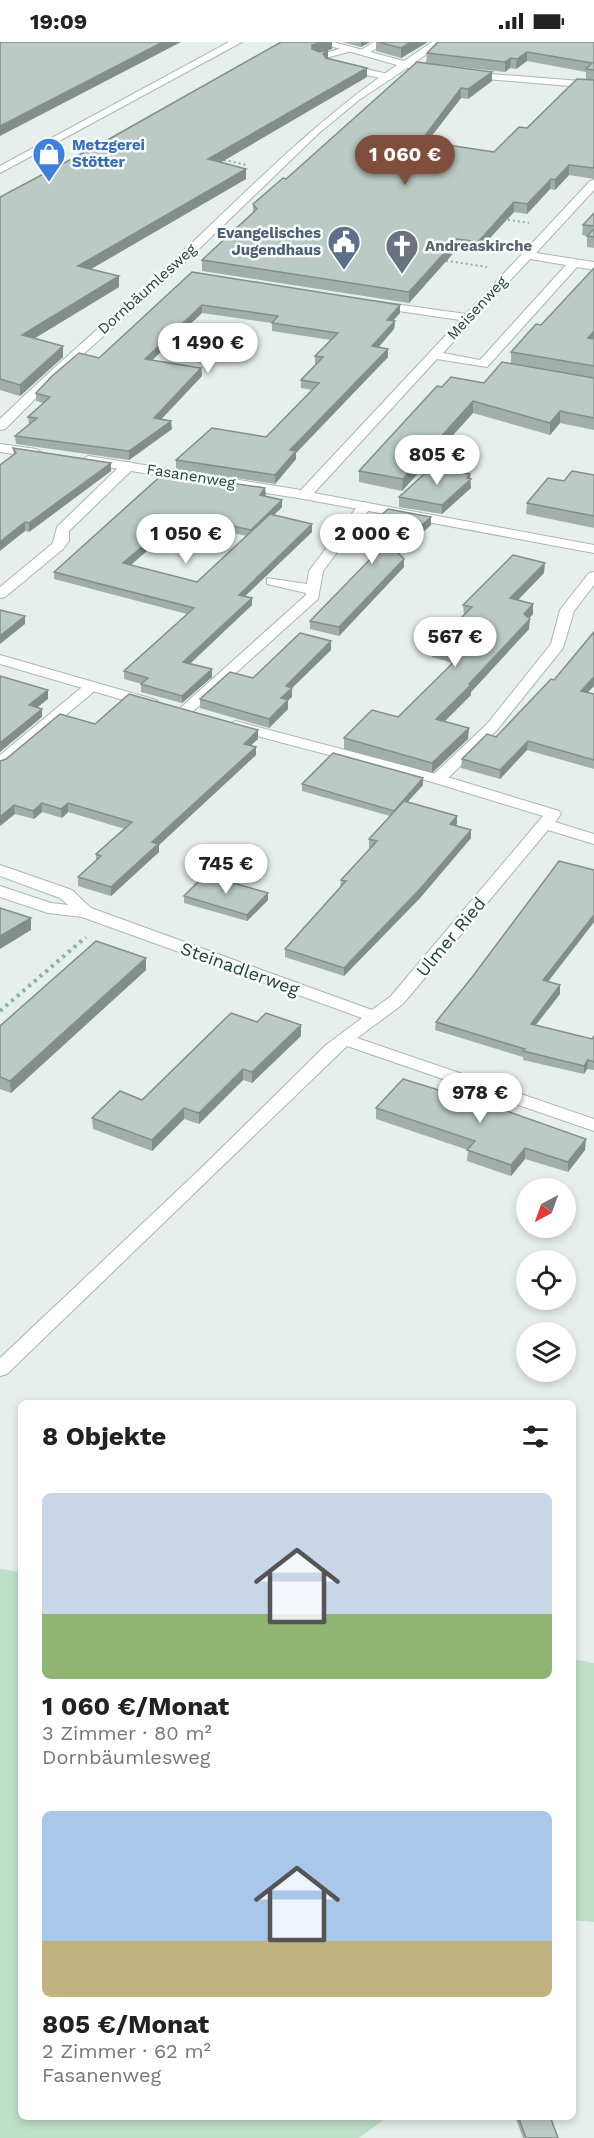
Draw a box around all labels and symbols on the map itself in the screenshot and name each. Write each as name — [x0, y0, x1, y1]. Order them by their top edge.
pin: 1 060 € — [350, 135, 460, 186]
shop icon: Metzgerei Stötter — [31, 136, 67, 183]
place label: Metzgerei Stötter — [72, 136, 145, 171]
place label: Evangelisches Jugendhaus — [217, 224, 321, 259]
public building icon: Evangelisches Jugendhaus — [326, 224, 362, 271]
church icon: Andreaskirche — [384, 228, 420, 275]
place label: Andreaskirche — [425, 237, 532, 255]
street label: Dornbäumlesweg — [94, 240, 200, 338]
street label: Meisenweg — [443, 273, 511, 343]
pin: 1 490 € — [153, 323, 263, 374]
pin: 805 € — [395, 435, 479, 486]
street label: Fasanenweg — [145, 460, 237, 492]
pin: 1 050 € — [131, 514, 241, 565]
pin: 2 000 € — [317, 514, 427, 565]
pin: 567 € — [413, 617, 497, 668]
pin: 745 € — [184, 844, 268, 895]
street label: Ulmer Ried — [411, 893, 490, 981]
street label: Steinadlerweg — [178, 937, 303, 1000]
pin: 978 € — [438, 1073, 522, 1124]
north arrow — [516, 1178, 576, 1238]

